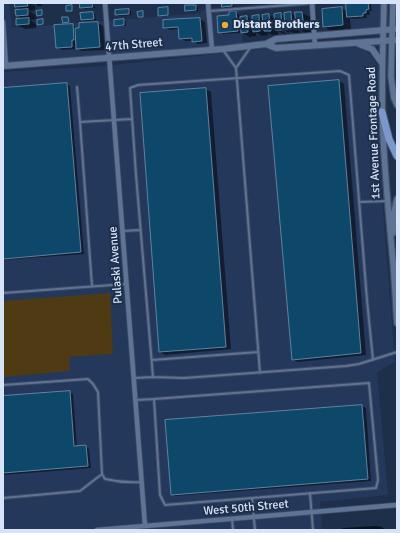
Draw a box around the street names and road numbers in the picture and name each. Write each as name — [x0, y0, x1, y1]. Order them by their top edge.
street label: 47th Street — [105, 35, 163, 55]
street label: 1st Avenue Frontage Road — [364, 66, 384, 200]
street label: Pulaski Avenue — [106, 226, 126, 304]
street label: West 50th Street — [203, 497, 289, 519]

